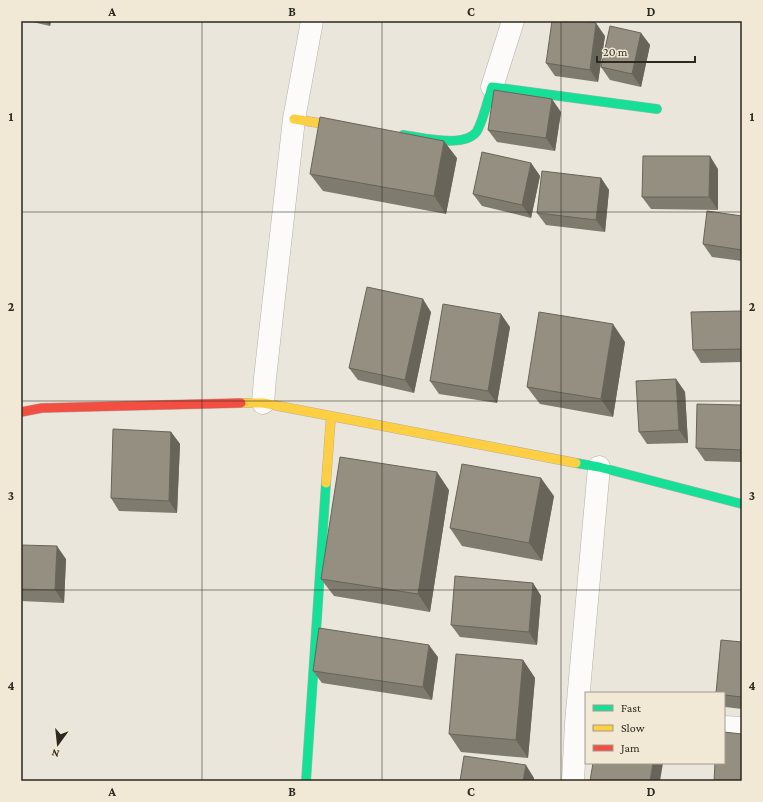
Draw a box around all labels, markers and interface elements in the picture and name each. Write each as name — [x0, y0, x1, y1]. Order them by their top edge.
text: A — [107, 4, 116, 19]
text: B — [288, 4, 296, 19]
text: C — [467, 4, 475, 19]
text: D — [647, 4, 656, 19]
scale bar — [597, 38, 695, 64]
text: 20 m — [603, 45, 628, 59]
text: 1 — [9, 109, 14, 124]
text: 1 — [750, 109, 755, 124]
text: 2 — [8, 299, 15, 314]
text: 2 — [749, 299, 756, 314]
text: 3 — [8, 488, 14, 503]
text: 3 — [749, 488, 755, 503]
text: 4 — [7, 678, 15, 693]
text: 4 — [748, 678, 756, 693]
legend — [585, 692, 725, 764]
text: Fast — [621, 701, 642, 715]
text: Slow — [621, 721, 645, 735]
north arrow — [38, 724, 78, 764]
text: Jam — [620, 741, 640, 755]
text: N — [50, 747, 61, 760]
text: A — [107, 784, 116, 799]
text: B — [288, 784, 296, 799]
text: C — [467, 784, 475, 799]
text: D — [647, 784, 656, 799]

